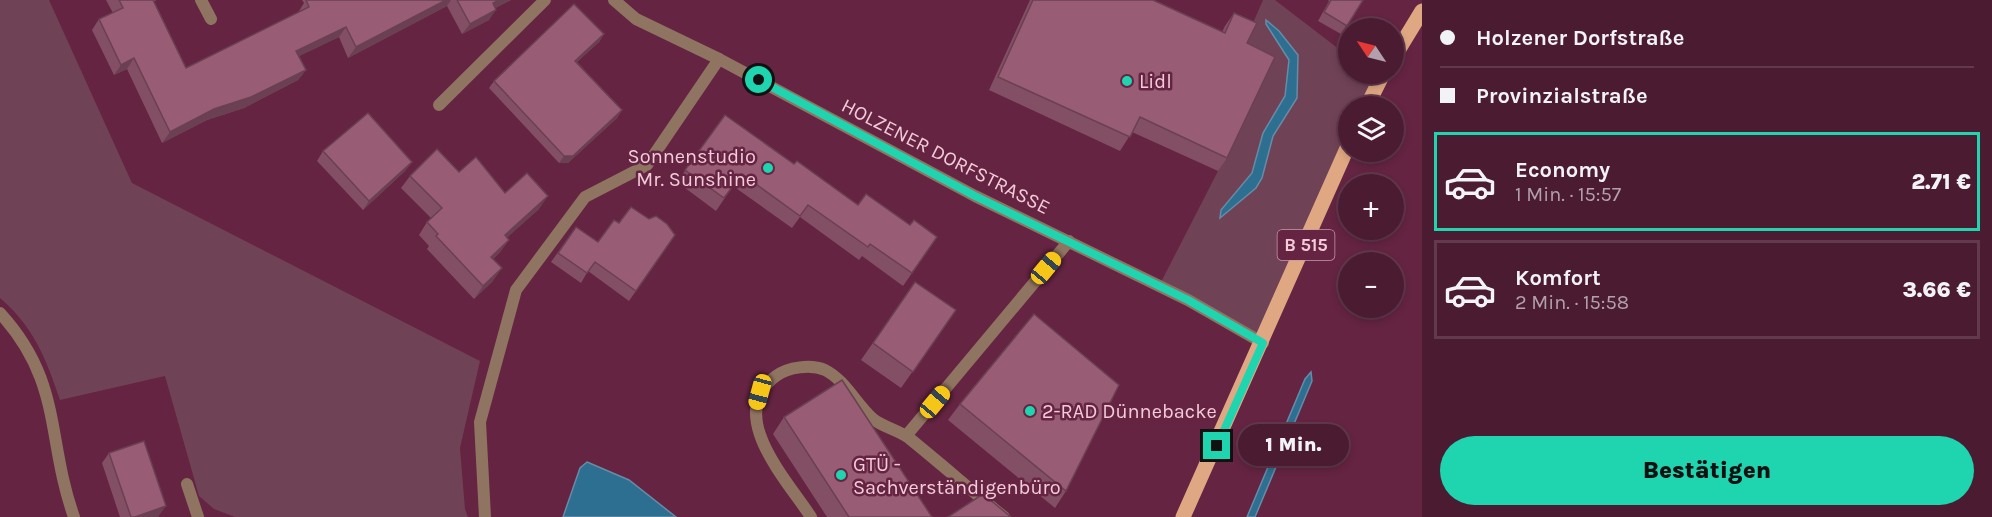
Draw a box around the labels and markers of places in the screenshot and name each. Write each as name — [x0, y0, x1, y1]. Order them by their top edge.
place label: Lidl — [1139, 70, 1172, 93]
marker: Lidl — [1120, 74, 1134, 88]
place label: Sonnenstudio Mr. Sunshine — [628, 145, 756, 191]
marker: Sonnenstudio Mr. Sunshine — [761, 161, 775, 175]
place label: 2-RAD Dünnebacke — [1042, 400, 1217, 423]
marker: 2-RAD Dünnebacke — [1023, 404, 1037, 418]
place label: GTÜ - Sachverständigenbüro — [853, 453, 1061, 499]
marker: GTÜ - Sachverständigenbüro — [834, 468, 848, 482]

